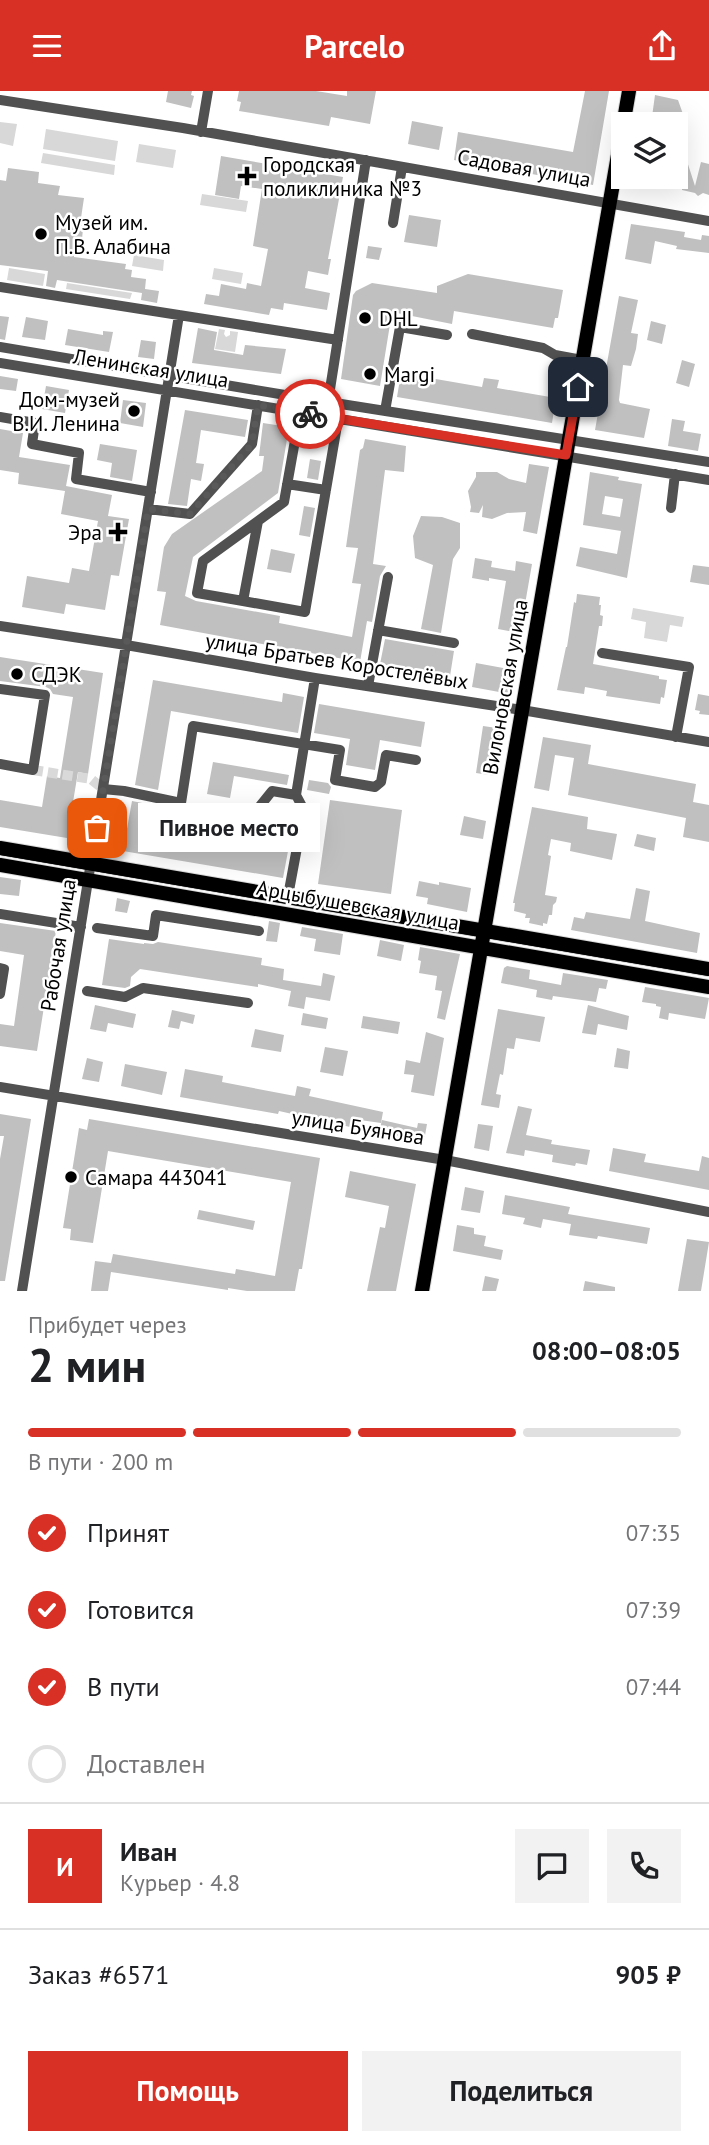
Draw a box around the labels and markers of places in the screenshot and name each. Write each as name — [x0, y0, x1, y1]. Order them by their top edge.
place label: Городская поликлиника №3 — [263, 151, 422, 202]
marker: Городская поликлиника №3 — [237, 166, 257, 186]
place label: Музей им. П.В. Алабина — [55, 209, 171, 260]
marker: Музей им. П.В. Алабина — [33, 226, 49, 242]
place label: DHL — [379, 305, 418, 332]
marker: DHL — [357, 310, 373, 326]
pin — [548, 357, 608, 417]
place label: Margi — [384, 361, 435, 388]
marker: Margi — [362, 366, 378, 382]
place label: Дом-музей В.И. Ленина — [12, 386, 120, 437]
marker: Дом-музей В.И. Ленина — [126, 403, 142, 419]
place label: Эра — [68, 519, 102, 546]
marker: Эра — [108, 522, 128, 542]
place label: СДЭК — [31, 661, 82, 688]
marker: СДЭК — [9, 666, 25, 682]
pin — [67, 798, 127, 858]
callout: Пивное место — [139, 803, 321, 853]
place label: Самара 443041 — [85, 1164, 227, 1191]
marker: Самара 443041 — [63, 1169, 79, 1185]

